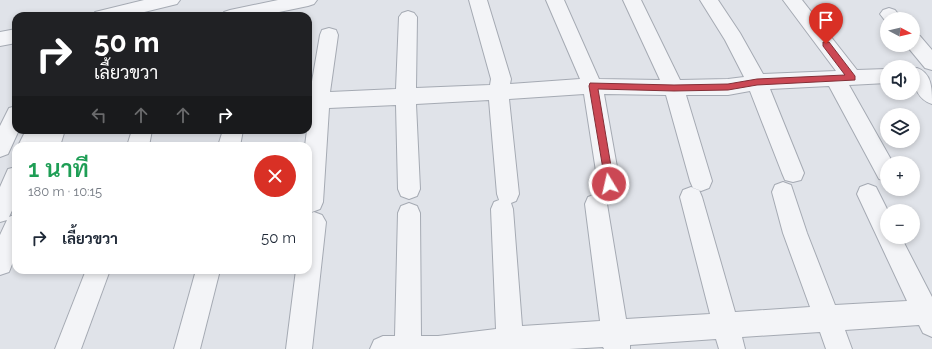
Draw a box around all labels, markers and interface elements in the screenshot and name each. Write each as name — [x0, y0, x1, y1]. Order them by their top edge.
pin — [809, 3, 843, 44]
icon: arrive — [815, 9, 837, 31]
north arrow — [880, 12, 920, 52]
map controls — [880, 12, 920, 244]
text: 50 m — [94, 26, 160, 59]
icon: right — [28, 28, 80, 80]
button: sound — [880, 60, 920, 100]
text: เลี้ยวขวา — [94, 62, 158, 83]
icon: left — [88, 104, 110, 126]
icon: ahead — [130, 104, 152, 126]
icon: ahead — [172, 104, 194, 126]
icon: right — [214, 104, 236, 126]
button: layers — [880, 108, 920, 148]
text: 1 นาที — [28, 154, 89, 183]
button: close — [254, 155, 296, 197]
button: + — [880, 156, 920, 196]
position arrow — [588, 163, 630, 205]
text: 180 m · 10:15 — [28, 184, 102, 199]
button: − — [880, 204, 920, 244]
icon: right — [28, 227, 50, 249]
text: 50 m — [261, 229, 296, 247]
text: เลี้ยวขวา — [62, 230, 118, 248]

